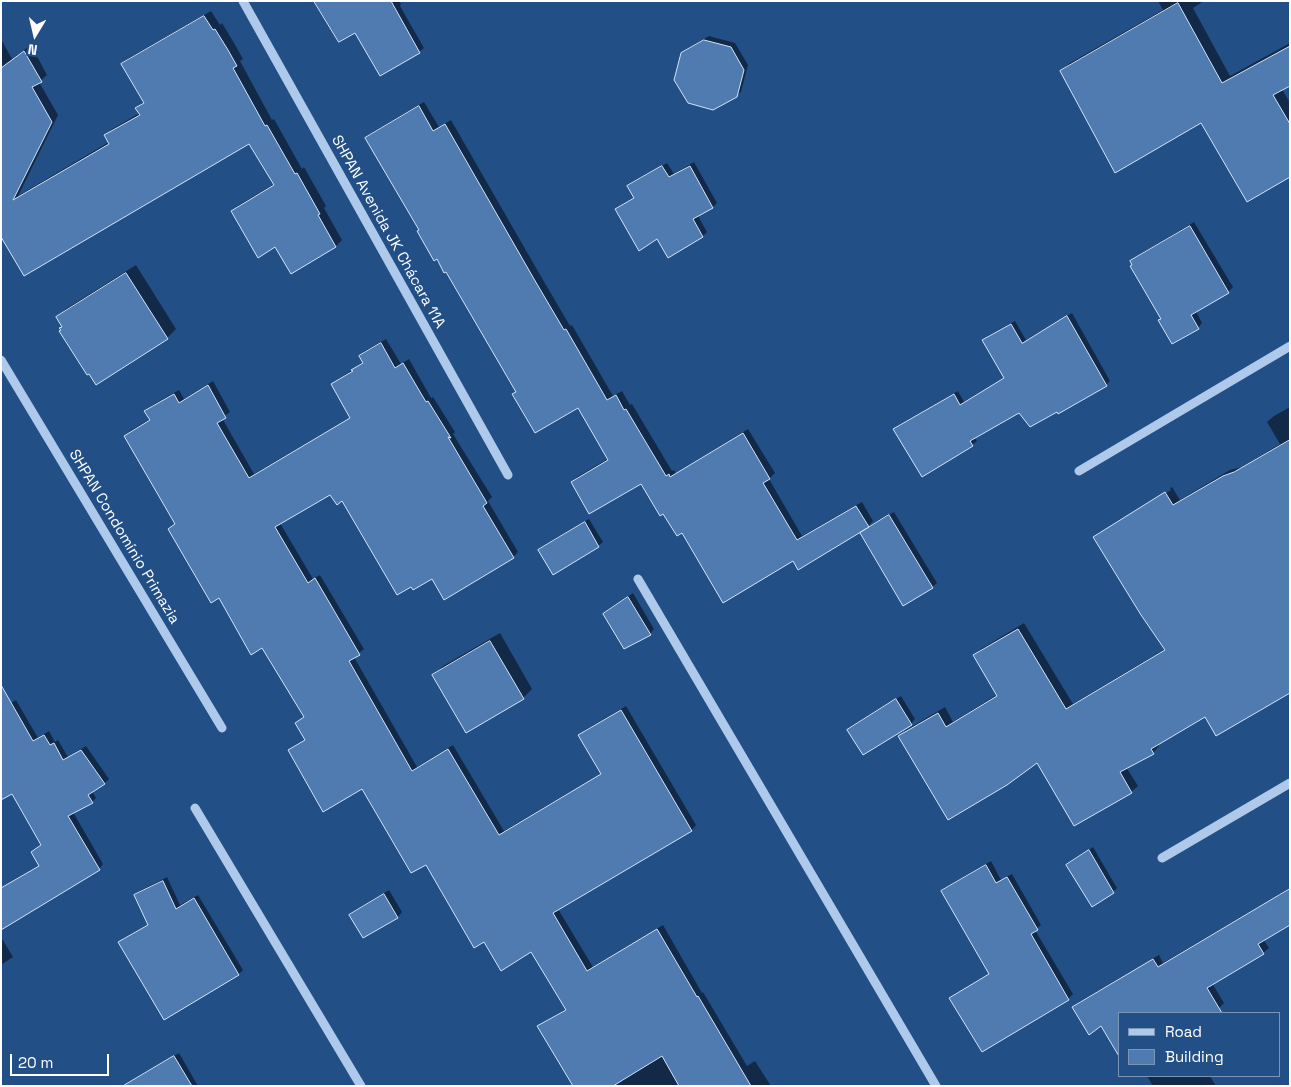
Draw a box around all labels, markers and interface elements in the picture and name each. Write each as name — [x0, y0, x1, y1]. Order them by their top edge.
north arrow — [10, 10, 60, 60]
text: N — [27, 40, 39, 59]
street label: SHPAN Avenida JK Chácara 11A — [327, 132, 449, 332]
street label: SHPAN Condomínio Primazia — [65, 447, 183, 627]
legend — [1118, 1012, 1281, 1077]
text: Road — [1165, 1022, 1202, 1041]
scale bar — [12, 1044, 111, 1076]
text: Building — [1165, 1047, 1224, 1066]
text: 20 m — [18, 1053, 53, 1072]

